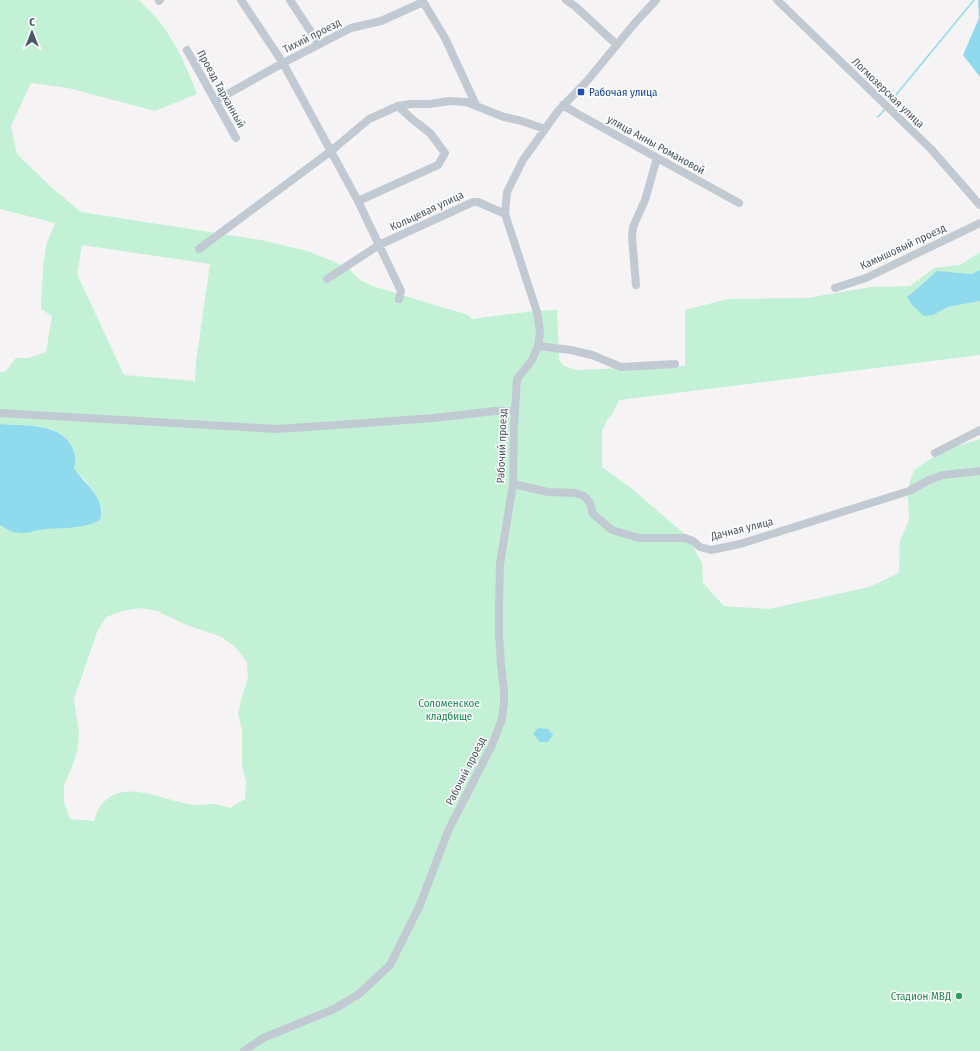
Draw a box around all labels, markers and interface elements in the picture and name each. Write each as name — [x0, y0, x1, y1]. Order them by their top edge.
north arrow — [12, 12, 52, 52]
text: С — [29, 16, 35, 29]
street label: Тихий проезд — [281, 16, 343, 56]
street label: Проезд Тарханный — [194, 48, 248, 130]
street label: Логмозерская улица — [849, 55, 927, 131]
place label: Рабочая улица — [589, 86, 658, 99]
marker: Рабочая улица — [576, 87, 586, 97]
street label: улица Анны Романовой — [605, 113, 707, 177]
street label: Кольцевая улица — [388, 188, 466, 234]
street label: Камышовый проезд — [858, 221, 948, 273]
street label: Рабочий проезд — [494, 408, 510, 484]
street label: Дачная улица — [709, 515, 775, 543]
park label: Соломенское кладбище — [418, 697, 480, 723]
street label: Рабочий проезд — [443, 734, 489, 807]
place label: Стадион МВД — [891, 990, 951, 1003]
marker: Стадион МВД — [954, 991, 964, 1001]

